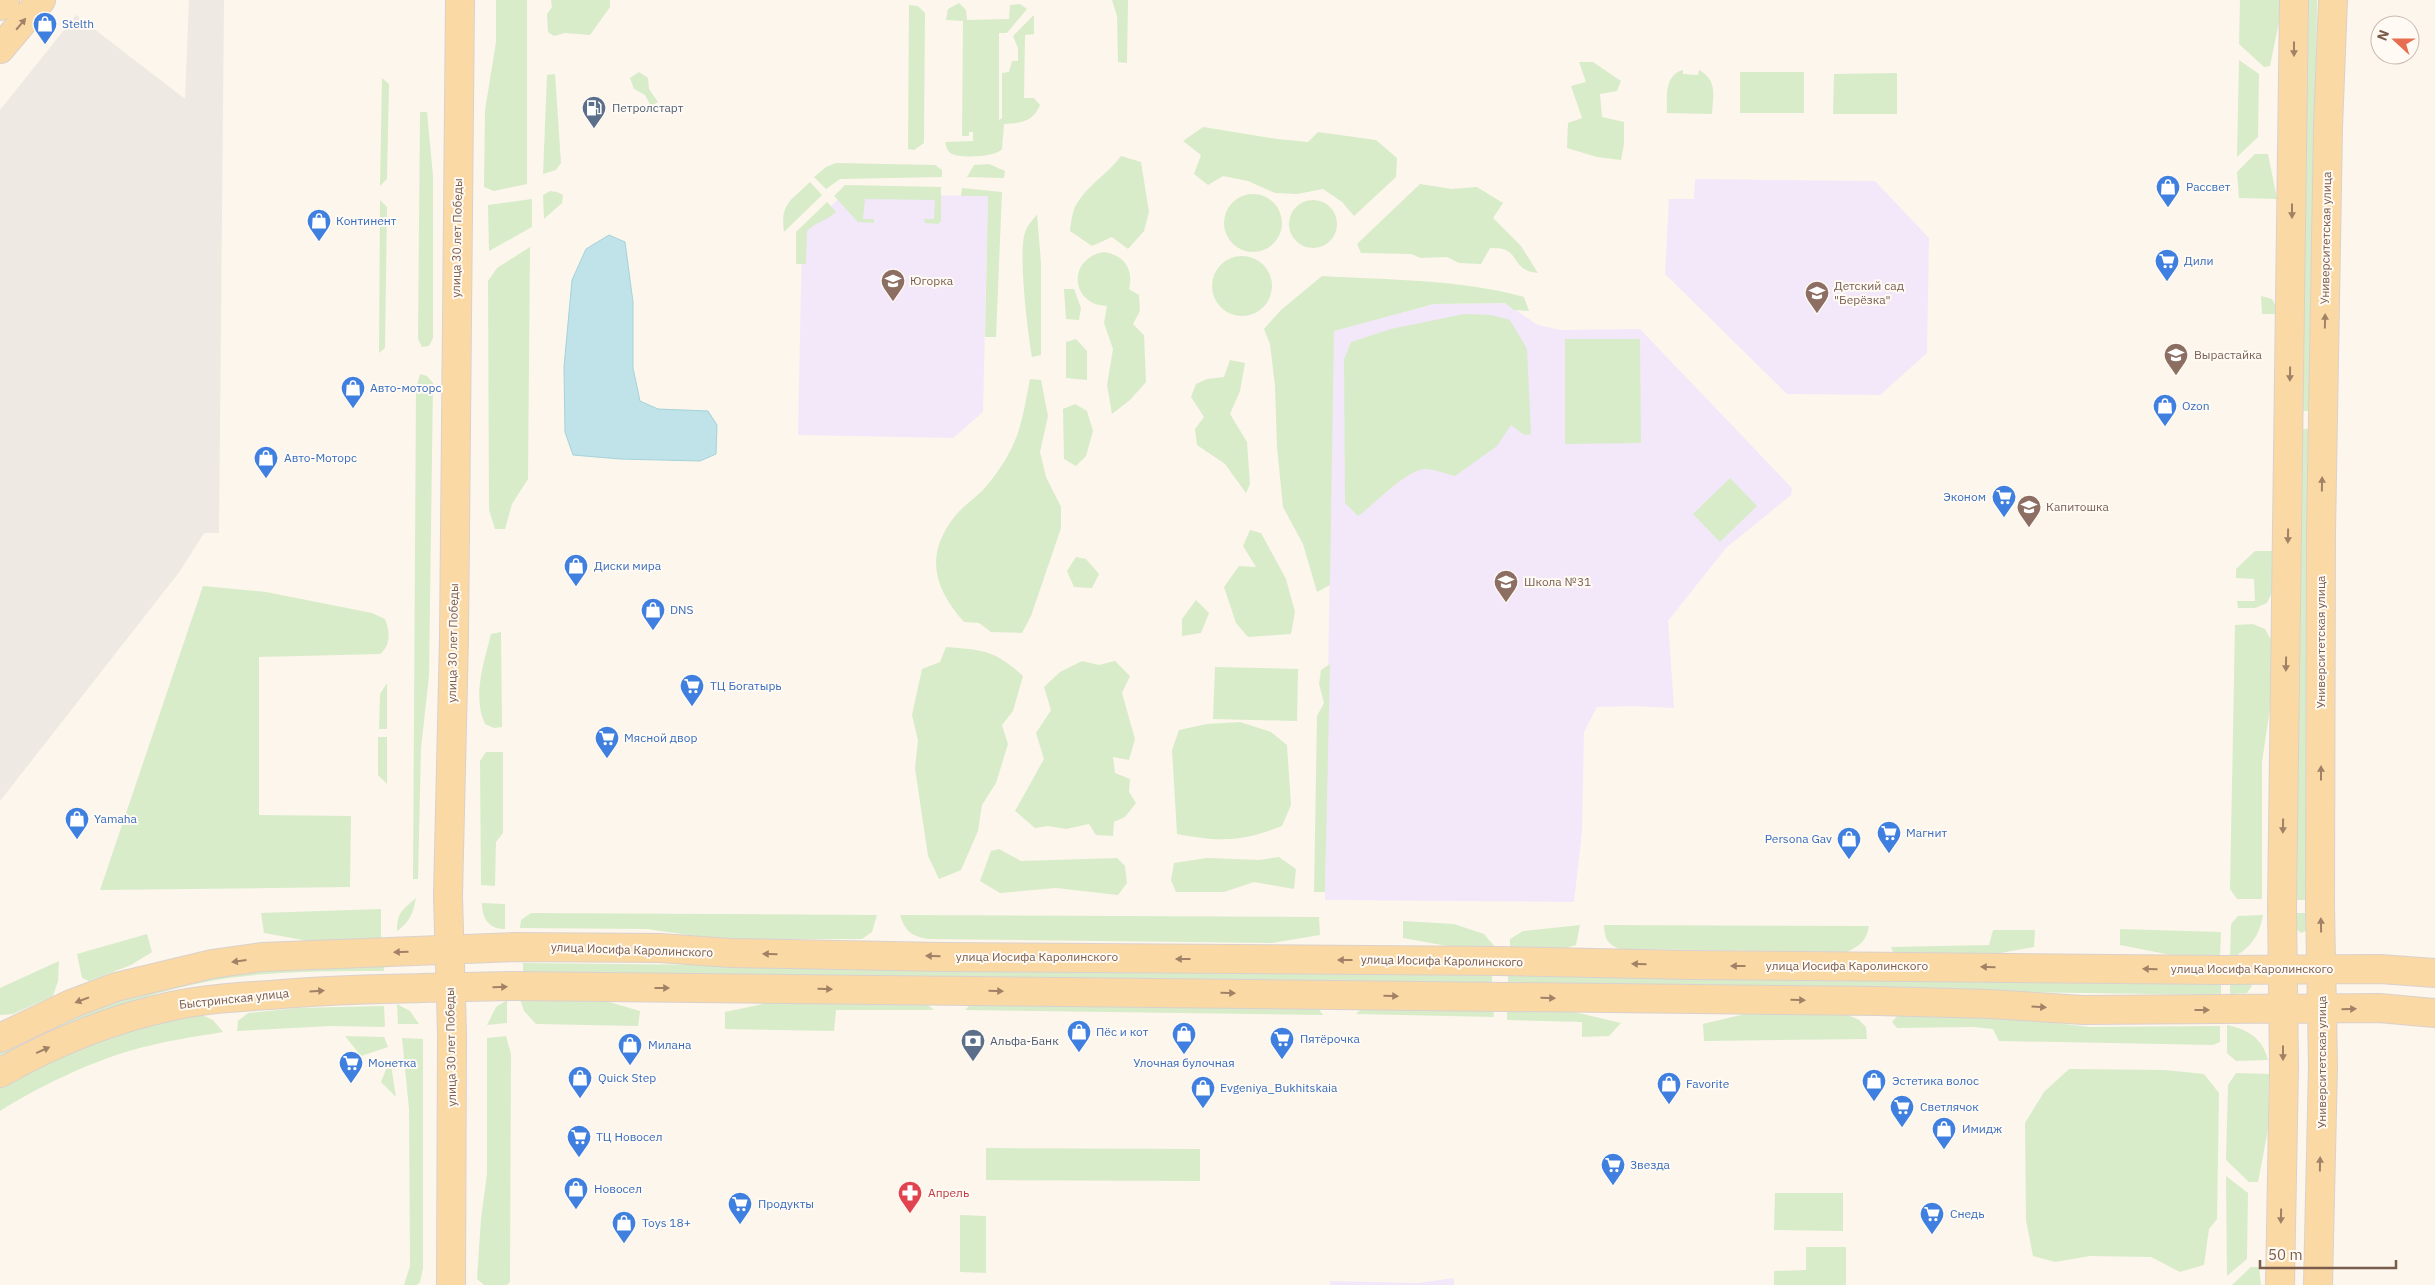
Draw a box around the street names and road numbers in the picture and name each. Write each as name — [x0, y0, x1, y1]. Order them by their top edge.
street label: Университетская улица — [2317, 171, 2334, 305]
street label: улица 30 лет Победы — [448, 178, 465, 298]
street label: Университетская улица — [2313, 575, 2328, 709]
street label: улица 30 лет Победы — [444, 583, 461, 703]
street label: улица Иосифа Каролинского — [551, 939, 714, 960]
street label: улица Иосифа Каролинского — [956, 949, 1118, 964]
street label: улица Иосифа Каролинского — [1361, 952, 1524, 969]
street label: улица Иосифа Каролинского — [1766, 958, 1928, 973]
street label: улица Иосифа Каролинского — [2171, 961, 2333, 976]
street label: Быстринская улица — [178, 985, 290, 1012]
street label: улица 30 лет Победы — [442, 987, 459, 1107]
street label: Университетская улица — [2314, 995, 2329, 1129]

